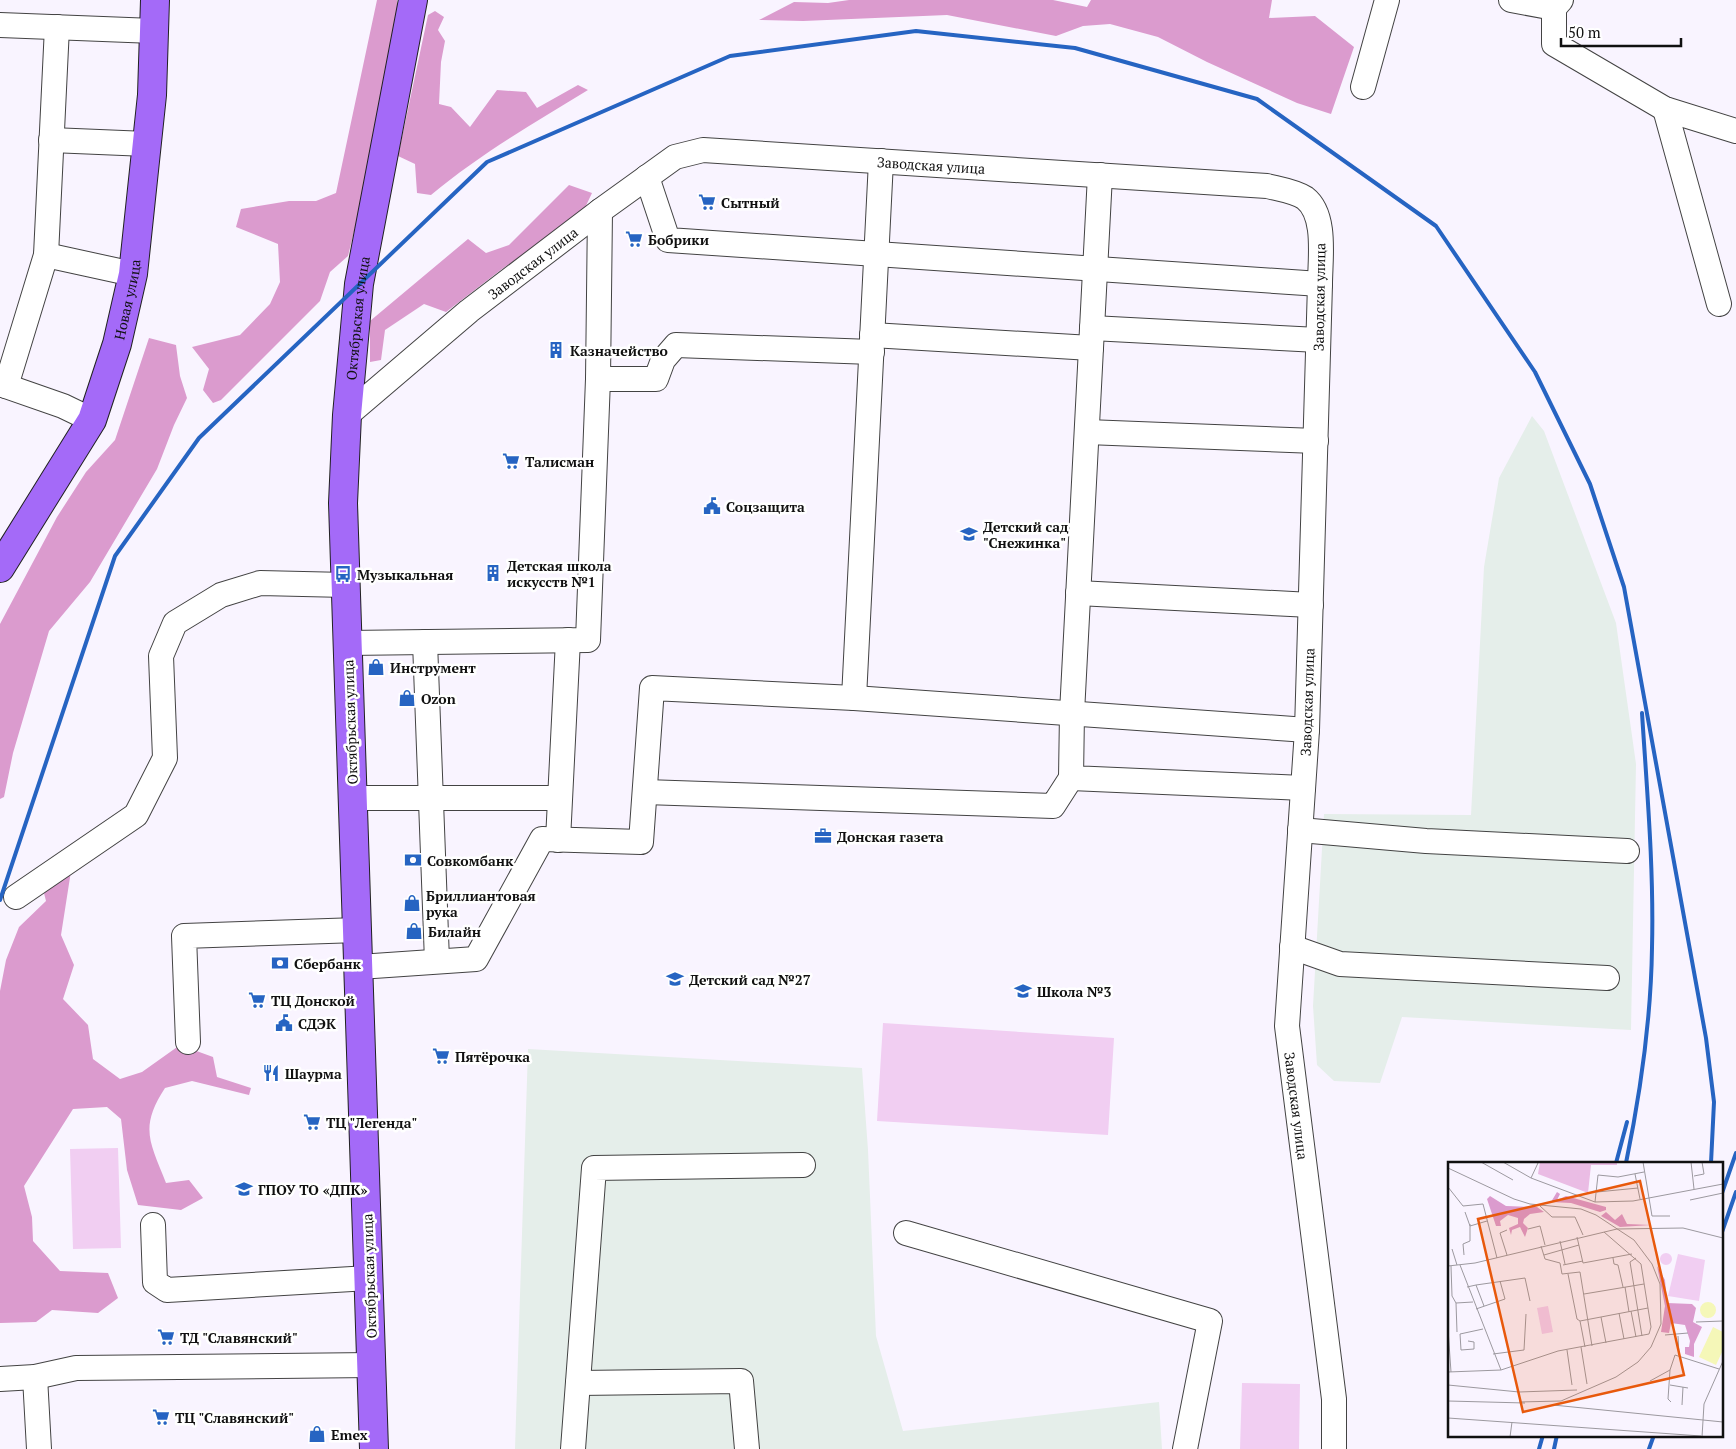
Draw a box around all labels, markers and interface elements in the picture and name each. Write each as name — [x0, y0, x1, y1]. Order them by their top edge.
scale bar — [1561, 15, 1681, 47]
text: 50 m — [1568, 22, 1601, 42]
street label: Заводская улица — [876, 152, 986, 177]
supermarket icon: Сытный — [697, 192, 717, 212]
place label: Сытный — [721, 193, 780, 212]
street label: Заводская улица — [484, 222, 581, 303]
supermarket icon: Бобрики — [624, 229, 644, 249]
place label: Бобрики — [648, 230, 709, 249]
street label: Заводская улица — [1309, 243, 1329, 351]
street label: Октябрьская улица — [341, 254, 374, 381]
street label: Новая улица — [109, 258, 144, 341]
building icon: Казначейство — [546, 340, 566, 360]
place label: Казначейство — [570, 341, 668, 360]
supermarket icon: Талисман — [501, 451, 521, 471]
place label: Талисман — [525, 452, 594, 471]
public building icon: Соцзащита — [702, 496, 722, 516]
place label: Соцзащита — [726, 497, 805, 516]
place label: Детский сад "Снежинка" — [983, 517, 1069, 552]
school or university icon: Детский сад "Снежинка" — [959, 524, 979, 544]
place label: Детская школа искусств №1 — [507, 556, 612, 591]
building icon: Детская школа искусств №1 — [483, 563, 503, 583]
bus stop icon: Музыкальная — [333, 564, 353, 584]
place label: Музыкальная — [357, 565, 453, 584]
street label: Заводская улица — [1296, 648, 1318, 756]
shop icon: Инструмент — [366, 657, 386, 677]
place label: Инструмент — [390, 658, 476, 677]
street label: Октябрьская улица — [338, 659, 362, 785]
shop icon: Ozon — [397, 688, 417, 708]
place label: Ozon — [421, 689, 456, 708]
office icon: Донская газета — [813, 826, 833, 846]
place label: Донская газета — [837, 827, 944, 846]
bank icon: Совкомбанк — [403, 850, 423, 870]
place label: Совкомбанк — [427, 851, 514, 870]
place label: Бриллиантовая рука — [426, 886, 536, 921]
shop icon: Бриллиантовая рука — [402, 893, 422, 913]
shop icon: Билайн — [404, 921, 424, 941]
place label: Билайн — [428, 922, 481, 941]
bank icon: Сбербанк — [270, 953, 290, 973]
place label: Сбербанк — [294, 954, 362, 973]
school or university icon: Детский сад №27 — [665, 969, 685, 989]
place label: Детский сад №27 — [689, 970, 811, 989]
school or university icon: Школа №3 — [1013, 981, 1033, 1001]
place label: Школа №3 — [1037, 982, 1111, 1001]
supermarket icon: ТЦ Донской — [247, 990, 267, 1010]
place label: ТЦ Донской — [271, 991, 355, 1010]
public building icon: СДЭК — [274, 1013, 294, 1033]
place label: СДЭК — [298, 1014, 336, 1033]
supermarket icon: Пятёрочка — [431, 1046, 451, 1066]
place label: Пятёрочка — [455, 1047, 530, 1066]
street label: Заводская улица — [1281, 1051, 1313, 1161]
restaurant icon: Шаурма — [261, 1063, 281, 1083]
place label: Шаурма — [285, 1064, 342, 1083]
supermarket icon: ТЦ "Легенда" — [302, 1112, 322, 1132]
place label: ТЦ "Легенда" — [326, 1113, 417, 1132]
inset map — [1448, 1162, 1724, 1436]
school or university icon: ГПОУ ТО «ДПК» — [234, 1179, 254, 1199]
place label: ГПОУ ТО «ДПК» — [258, 1180, 368, 1199]
street label: Октябрьская улица — [357, 1213, 381, 1339]
supermarket icon: ТД "Славянский" — [156, 1327, 176, 1347]
place label: ТД "Славянский" — [180, 1328, 298, 1347]
supermarket icon: ТЦ "Славянский" — [151, 1407, 171, 1427]
place label: ТЦ "Славянский" — [175, 1408, 294, 1427]
shop icon: Emex — [307, 1424, 327, 1444]
place label: Emex — [331, 1425, 368, 1444]

